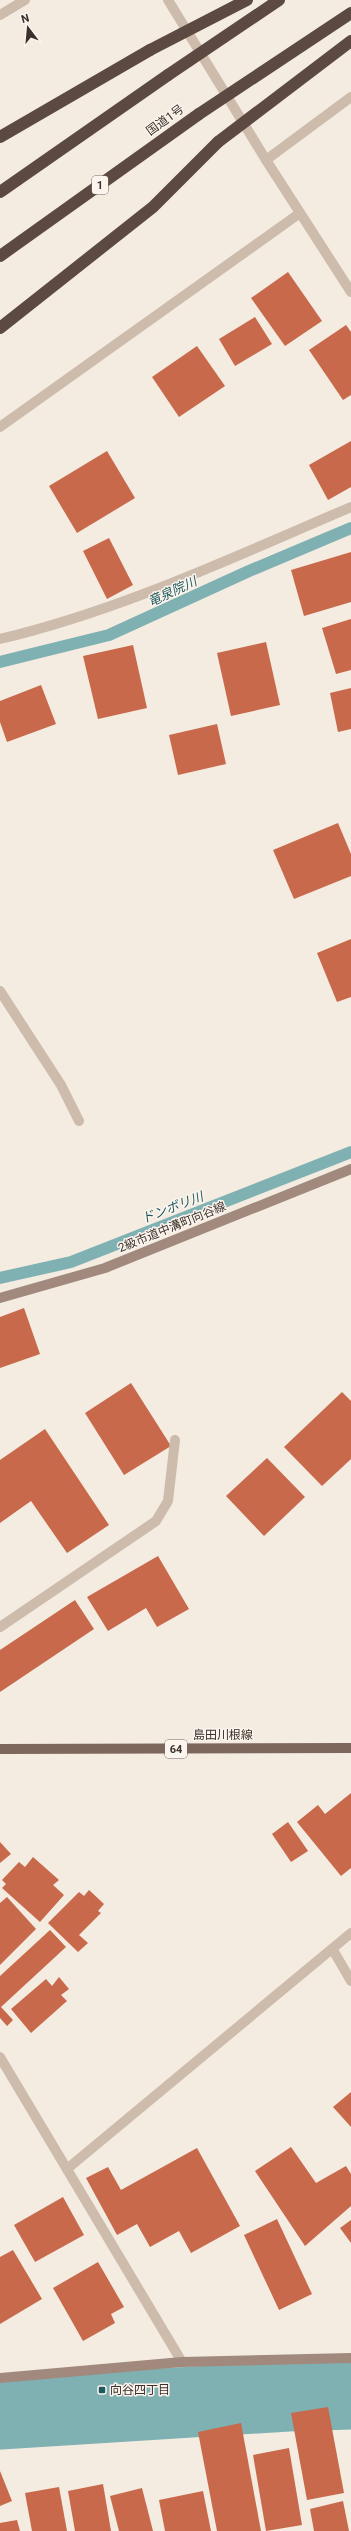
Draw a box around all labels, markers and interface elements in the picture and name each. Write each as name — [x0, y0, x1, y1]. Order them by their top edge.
north arrow — [8, 8, 48, 48]
text: N — [20, 11, 31, 26]
street label: 国道1号 — [144, 102, 186, 138]
road number: 1 — [92, 176, 108, 194]
water label: 竜泉院川 — [145, 573, 201, 609]
water label: ドンボリ川 — [139, 1188, 207, 1226]
street label: 2級市道中溝町向谷線 — [116, 1199, 228, 1255]
street label: 島田川根線 — [193, 1728, 253, 1742]
road number: 64 — [165, 1740, 187, 1758]
place label: 向谷四丁目 — [110, 2383, 170, 2397]
marker: 向谷四丁目 — [97, 2385, 107, 2395]

